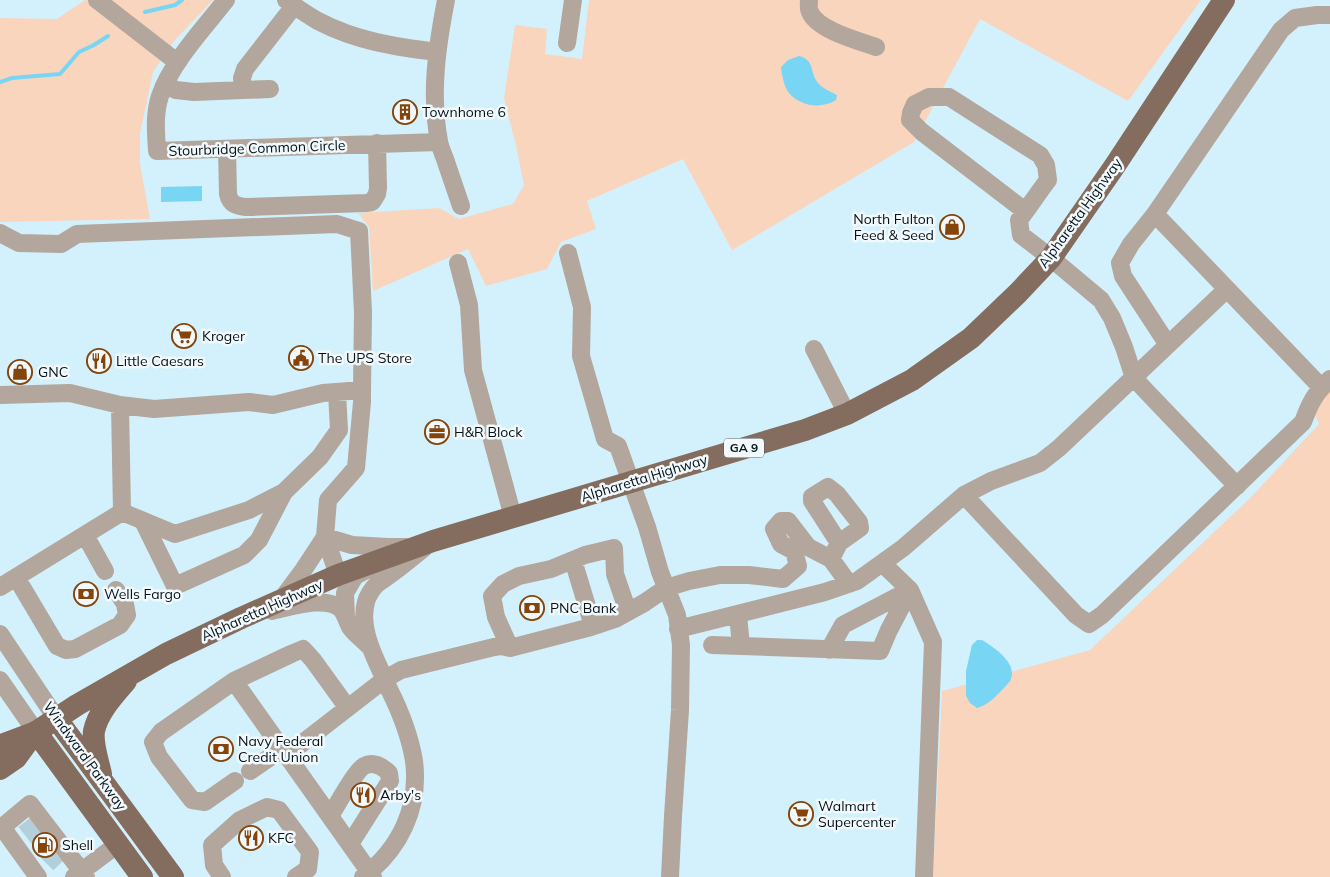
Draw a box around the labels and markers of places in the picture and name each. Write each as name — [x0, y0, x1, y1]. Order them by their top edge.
building icon: Townhome 6 — [392, 99, 418, 125]
place label: Townhome 6 — [422, 103, 506, 121]
place label: North Fulton Feed & Seed — [853, 210, 934, 244]
shop icon: North Fulton Feed & Seed — [939, 214, 965, 240]
supermarket icon: Kroger — [171, 323, 197, 349]
place label: Kroger — [202, 327, 246, 345]
public building icon: The UPS Store — [288, 345, 314, 371]
restaurant icon: Little Caesars — [86, 348, 112, 374]
place label: The UPS Store — [318, 349, 412, 367]
place label: Little Caesars — [116, 352, 204, 370]
shop icon: GNC — [7, 359, 33, 385]
place label: GNC — [38, 363, 68, 381]
office icon: H&R Block — [424, 419, 450, 445]
place label: H&R Block — [454, 423, 523, 441]
bank icon: Wells Fargo — [73, 581, 99, 607]
place label: Wells Fargo — [104, 585, 181, 603]
bank icon: PNC Bank — [519, 595, 545, 621]
place label: PNC Bank — [550, 599, 617, 617]
place label: Navy Federal Credit Union — [238, 732, 323, 766]
bank icon: Navy Federal Credit Union — [208, 736, 234, 762]
restaurant icon: Arby's — [350, 782, 376, 808]
place label: Arby's — [380, 786, 421, 804]
place label: Walmart Supercenter — [818, 797, 897, 831]
supermarket icon: Walmart Supercenter — [788, 801, 814, 827]
restaurant icon: KFC — [238, 825, 264, 851]
place label: KFC — [268, 829, 294, 847]
fuel station icon: Shell — [32, 832, 58, 858]
place label: Shell — [62, 836, 93, 854]

